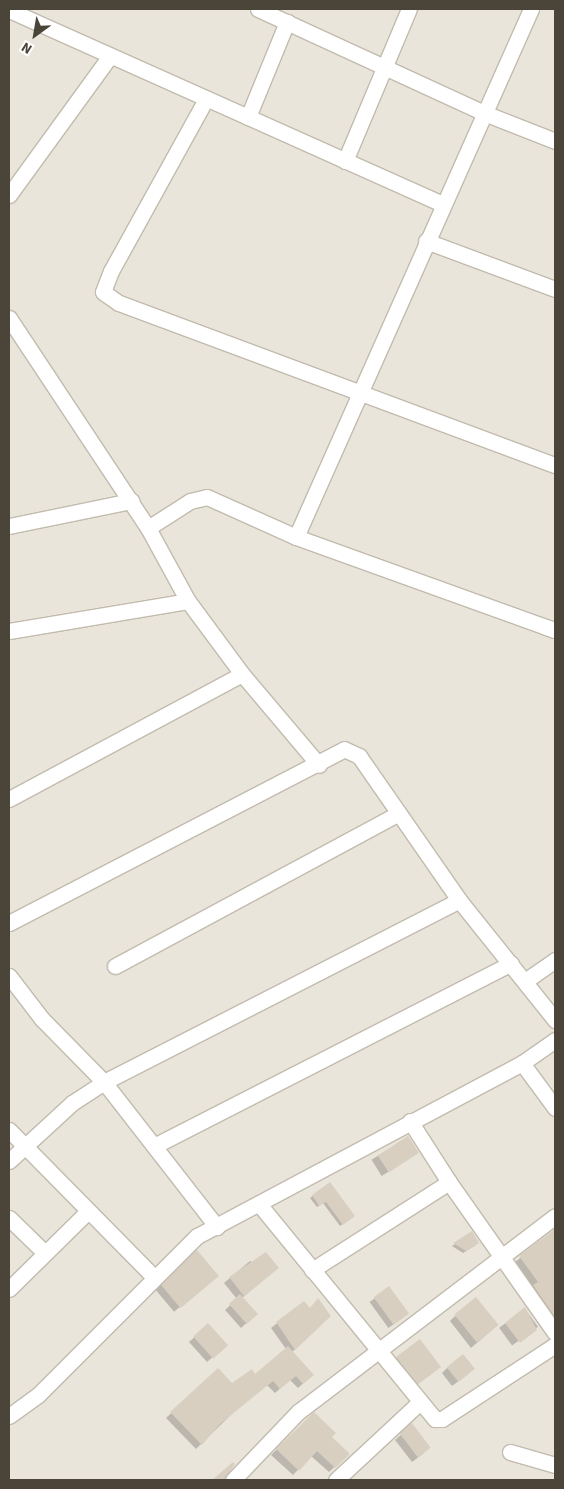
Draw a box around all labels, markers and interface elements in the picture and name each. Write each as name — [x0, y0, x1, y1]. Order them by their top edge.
north arrow — [10, 10, 60, 60]
text: N — [18, 37, 36, 59]

